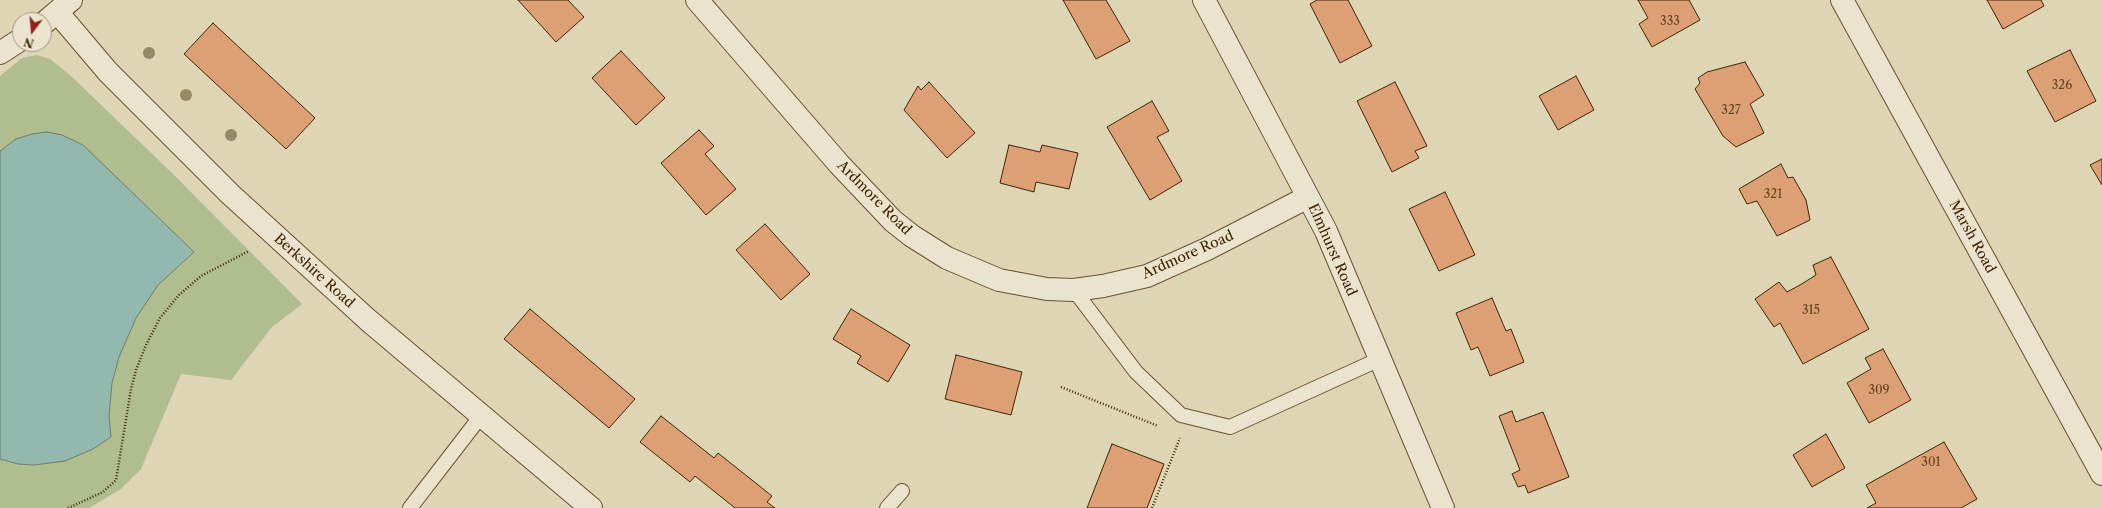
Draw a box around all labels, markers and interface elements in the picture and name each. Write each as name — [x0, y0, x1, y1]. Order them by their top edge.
north arrow — [12, 12, 52, 52]
house number: 333 — [1660, 15, 1680, 29]
text: N — [22, 35, 35, 51]
house number: 326 — [2052, 79, 2072, 93]
house number: 327 — [1721, 104, 1741, 118]
street label: Ardmore Road — [833, 157, 915, 239]
house number: 321 — [1764, 188, 1782, 202]
street label: Marsh Road — [1945, 198, 1999, 276]
street label: Elmhurst Road — [1304, 201, 1360, 299]
street label: Ardmore Road — [1140, 227, 1236, 283]
street label: Berkshire Road — [270, 230, 358, 312]
house number: 315 — [1802, 304, 1820, 318]
house number: 309 — [1868, 384, 1890, 398]
house number: 301 — [1921, 456, 1941, 470]

